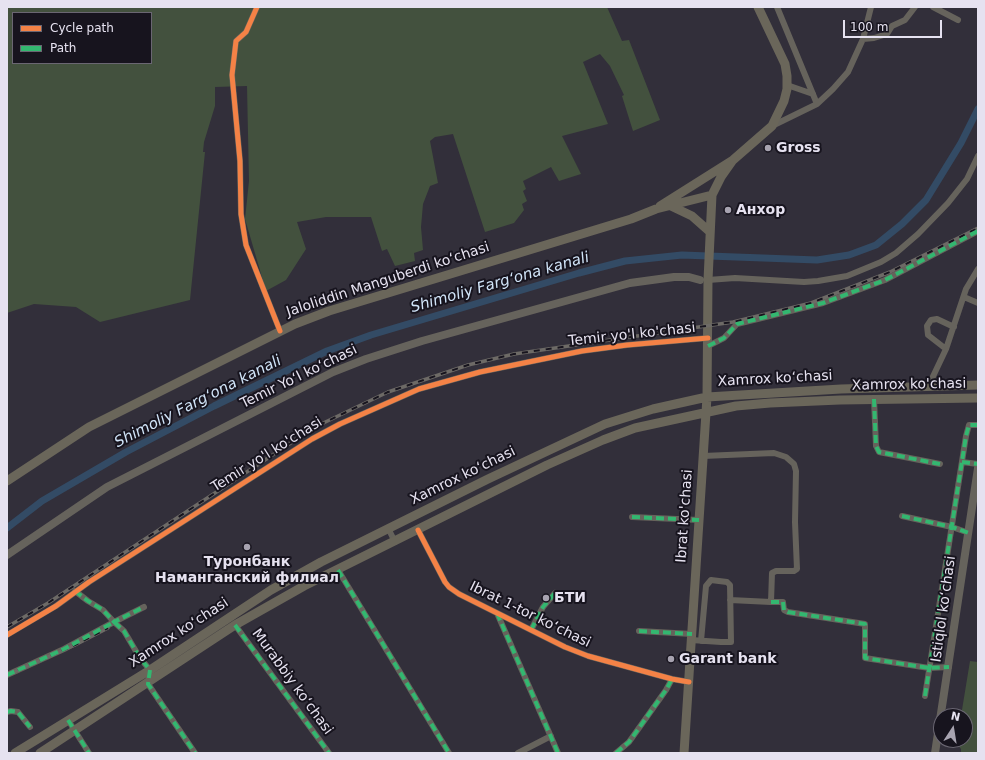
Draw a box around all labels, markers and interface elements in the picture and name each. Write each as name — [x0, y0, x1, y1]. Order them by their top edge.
legend — [12, 12, 152, 64]
scale bar — [845, 12, 944, 38]
text: 100 m — [850, 20, 888, 34]
text: Cycle path — [50, 21, 114, 35]
text: Path — [50, 41, 76, 55]
place label: Gross — [776, 140, 821, 156]
marker: Gross — [763, 143, 773, 153]
place label: Анхор — [736, 202, 785, 218]
marker: Анхор — [723, 205, 733, 215]
street label: Jaloliddin Manguberdi koʻchasi — [284, 239, 492, 321]
water label: Shimoliy Fargʻona kanali — [409, 249, 591, 317]
street label: Temir yo'l ko'chasi — [568, 320, 696, 350]
street label: Temir Yoʻl koʻchasi — [238, 341, 360, 413]
water label: Shimoliy Fargʻona kanali — [112, 352, 284, 452]
street label: Xamrox koʻchasi — [717, 368, 833, 390]
street label: Xamrox ko'chasi — [852, 376, 966, 394]
street label: Temir yo'l ko'chasi — [208, 414, 326, 496]
street label: Xamrox koʻchasi — [408, 443, 518, 509]
street label: Ibrat ko'chasi — [673, 469, 697, 563]
marker: Туронбанк Наманганский филиал — [242, 542, 252, 552]
place label: Туронбанк Наманганский филиал — [155, 554, 339, 586]
street label: Istiqlol koʻchasi — [928, 555, 960, 663]
street label: Ibrat 1-tor koʻchasi — [467, 578, 593, 652]
place label: БТИ — [554, 590, 586, 606]
marker: БТИ — [541, 593, 551, 603]
street label: Xamrox koʻchasi — [126, 595, 232, 671]
street label: Murabbiy ko‘chasi — [248, 626, 336, 738]
place label: Garant bank — [679, 651, 777, 667]
marker: Garant bank — [666, 654, 676, 664]
north arrow — [933, 708, 973, 748]
text: N — [950, 709, 961, 724]

